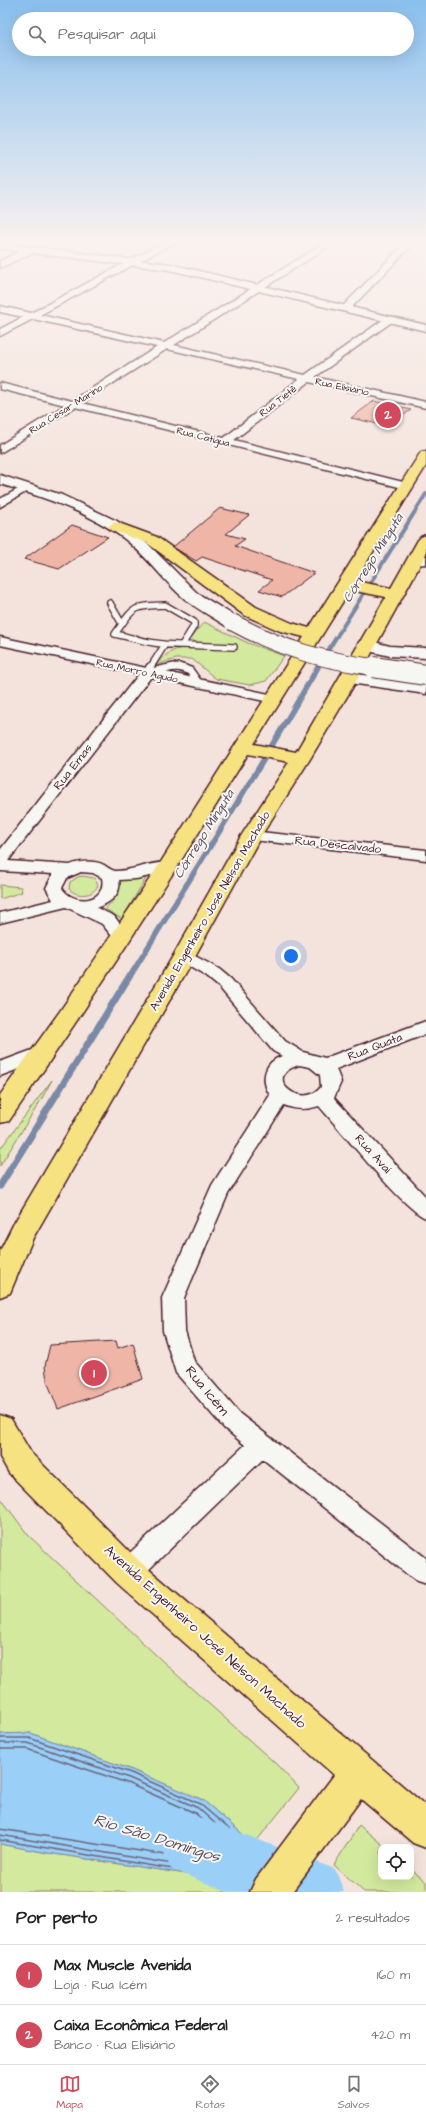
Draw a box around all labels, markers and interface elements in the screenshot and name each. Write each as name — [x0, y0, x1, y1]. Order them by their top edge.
search box — [12, 12, 414, 56]
icon: search — [26, 23, 48, 45]
text: Pesquisar aqui — [58, 24, 155, 45]
street label: Rua Elisiário — [314, 374, 371, 400]
street label: Rua Cesar Marino — [26, 380, 106, 437]
street label: Rua Tietê — [256, 382, 300, 420]
pin: 2 — [375, 400, 401, 430]
street label: Rua Catigua — [175, 424, 231, 451]
water label: Córrego Minguta — [338, 509, 409, 606]
street label: Rua Morro Agudo — [95, 655, 180, 688]
street label: Rua Emas — [50, 740, 96, 794]
water label: Córrego Minguta — [169, 785, 240, 882]
street label: Avenida Engenheiro José Nelson Machado — [146, 808, 275, 1014]
street label: Rua Descalvado — [294, 832, 382, 858]
your location — [281, 946, 301, 966]
street label: Rua Quata — [345, 1029, 405, 1065]
street label: Rua Avaí — [351, 1131, 395, 1177]
pin: 1 — [81, 1358, 107, 1388]
street label: Rua Icém — [180, 1362, 234, 1420]
street label: Avenida Engenheiro José Nelson Machado — [99, 1541, 311, 1733]
water label: Rio São Domingos — [91, 1808, 224, 1869]
map controls — [378, 1844, 414, 1880]
button: locate — [378, 1844, 414, 1880]
text: Por perto — [16, 1906, 97, 1930]
text: 2 resultados — [336, 1909, 410, 1927]
text: Max Muscle Avenida — [54, 1955, 191, 1976]
text: 1 — [28, 1966, 30, 1984]
text: 160 m — [377, 1966, 410, 1984]
text: Loja · Rua Icém — [54, 1976, 147, 1994]
text: Caixa Econômica Federal — [54, 2015, 228, 2036]
text: 2 — [25, 2026, 33, 2044]
text: 420 m — [370, 2026, 410, 2044]
text: Banco · Rua Elisiário — [54, 2036, 175, 2054]
tab: Mapa — [56, 2073, 83, 2112]
tab: Rotas — [196, 2073, 225, 2112]
tab: Salvos — [338, 2073, 370, 2112]

